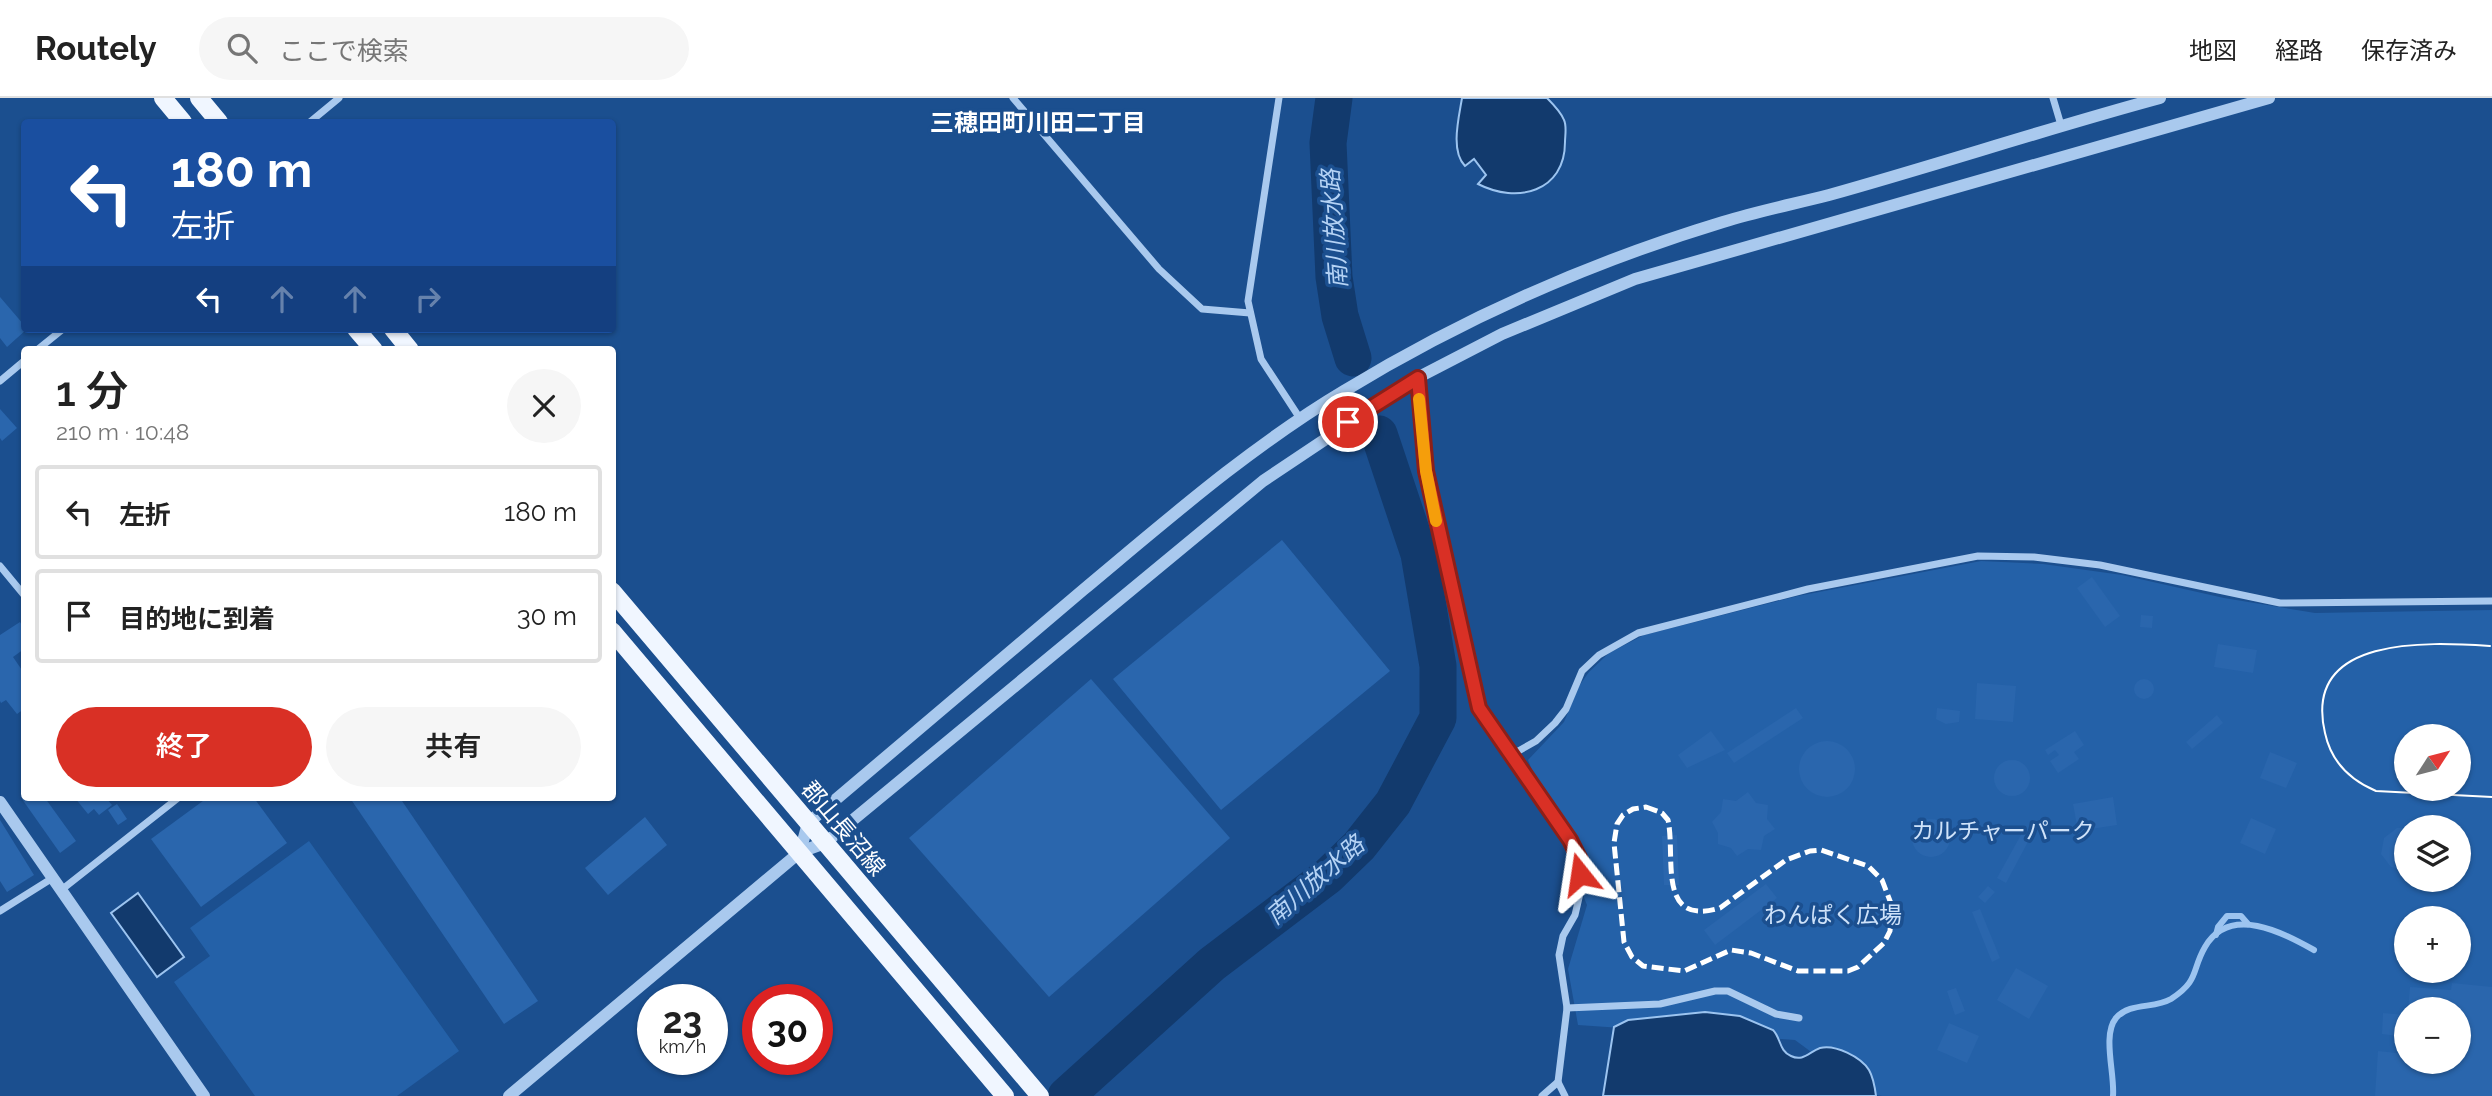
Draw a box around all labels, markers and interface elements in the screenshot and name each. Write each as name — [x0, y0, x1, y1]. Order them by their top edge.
search box — [199, 17, 689, 80]
text: Routely — [35, 29, 157, 68]
icon: search — [223, 29, 261, 67]
text: ここで検索 — [279, 36, 409, 66]
text: 地図 — [2189, 36, 2237, 65]
text: 経路 — [2275, 36, 2323, 65]
text: 保存済み — [2361, 36, 2457, 65]
district label: 三穂田町川田二丁目 — [930, 108, 1146, 137]
text: 180 m — [171, 141, 312, 198]
icon: left — [56, 147, 147, 238]
water label: 南川放水路 — [1315, 166, 1353, 290]
text: 左折 — [171, 207, 235, 244]
icon: left — [190, 280, 228, 318]
icon: ahead — [263, 280, 301, 318]
icon: ahead — [336, 280, 374, 318]
icon: right — [409, 280, 447, 318]
text: 1 分 — [56, 367, 128, 416]
button: close — [507, 369, 581, 443]
pin — [1318, 392, 1378, 452]
icon: arrive — [1329, 403, 1367, 441]
text: 210 m · 10:48 — [56, 418, 189, 445]
icon: left — [60, 493, 98, 531]
text: 180 m — [504, 497, 577, 527]
text: 左折 — [119, 500, 171, 530]
icon: arrive — [60, 597, 98, 635]
text: 30 m — [517, 601, 577, 631]
text: 目的地に到着 — [119, 604, 275, 634]
button: 終了 — [56, 707, 312, 787]
button: 共有 — [326, 707, 581, 787]
north arrow — [2394, 724, 2471, 802]
map controls — [2394, 724, 2471, 1074]
street label: 郡山長沼線 — [797, 775, 891, 881]
button: layers — [2394, 815, 2471, 892]
park label: カルチャーパーク — [1911, 817, 2095, 844]
water label: 南川放水路 — [1260, 828, 1371, 930]
position arrow — [1543, 837, 1617, 911]
park label: わんぱく広場 — [1764, 901, 1902, 928]
button: + — [2394, 906, 2471, 983]
speed limit sign: 30 — [742, 984, 833, 1075]
button: − — [2394, 997, 2471, 1074]
text: 23 — [663, 1000, 702, 1041]
text: km/h — [659, 1036, 706, 1057]

